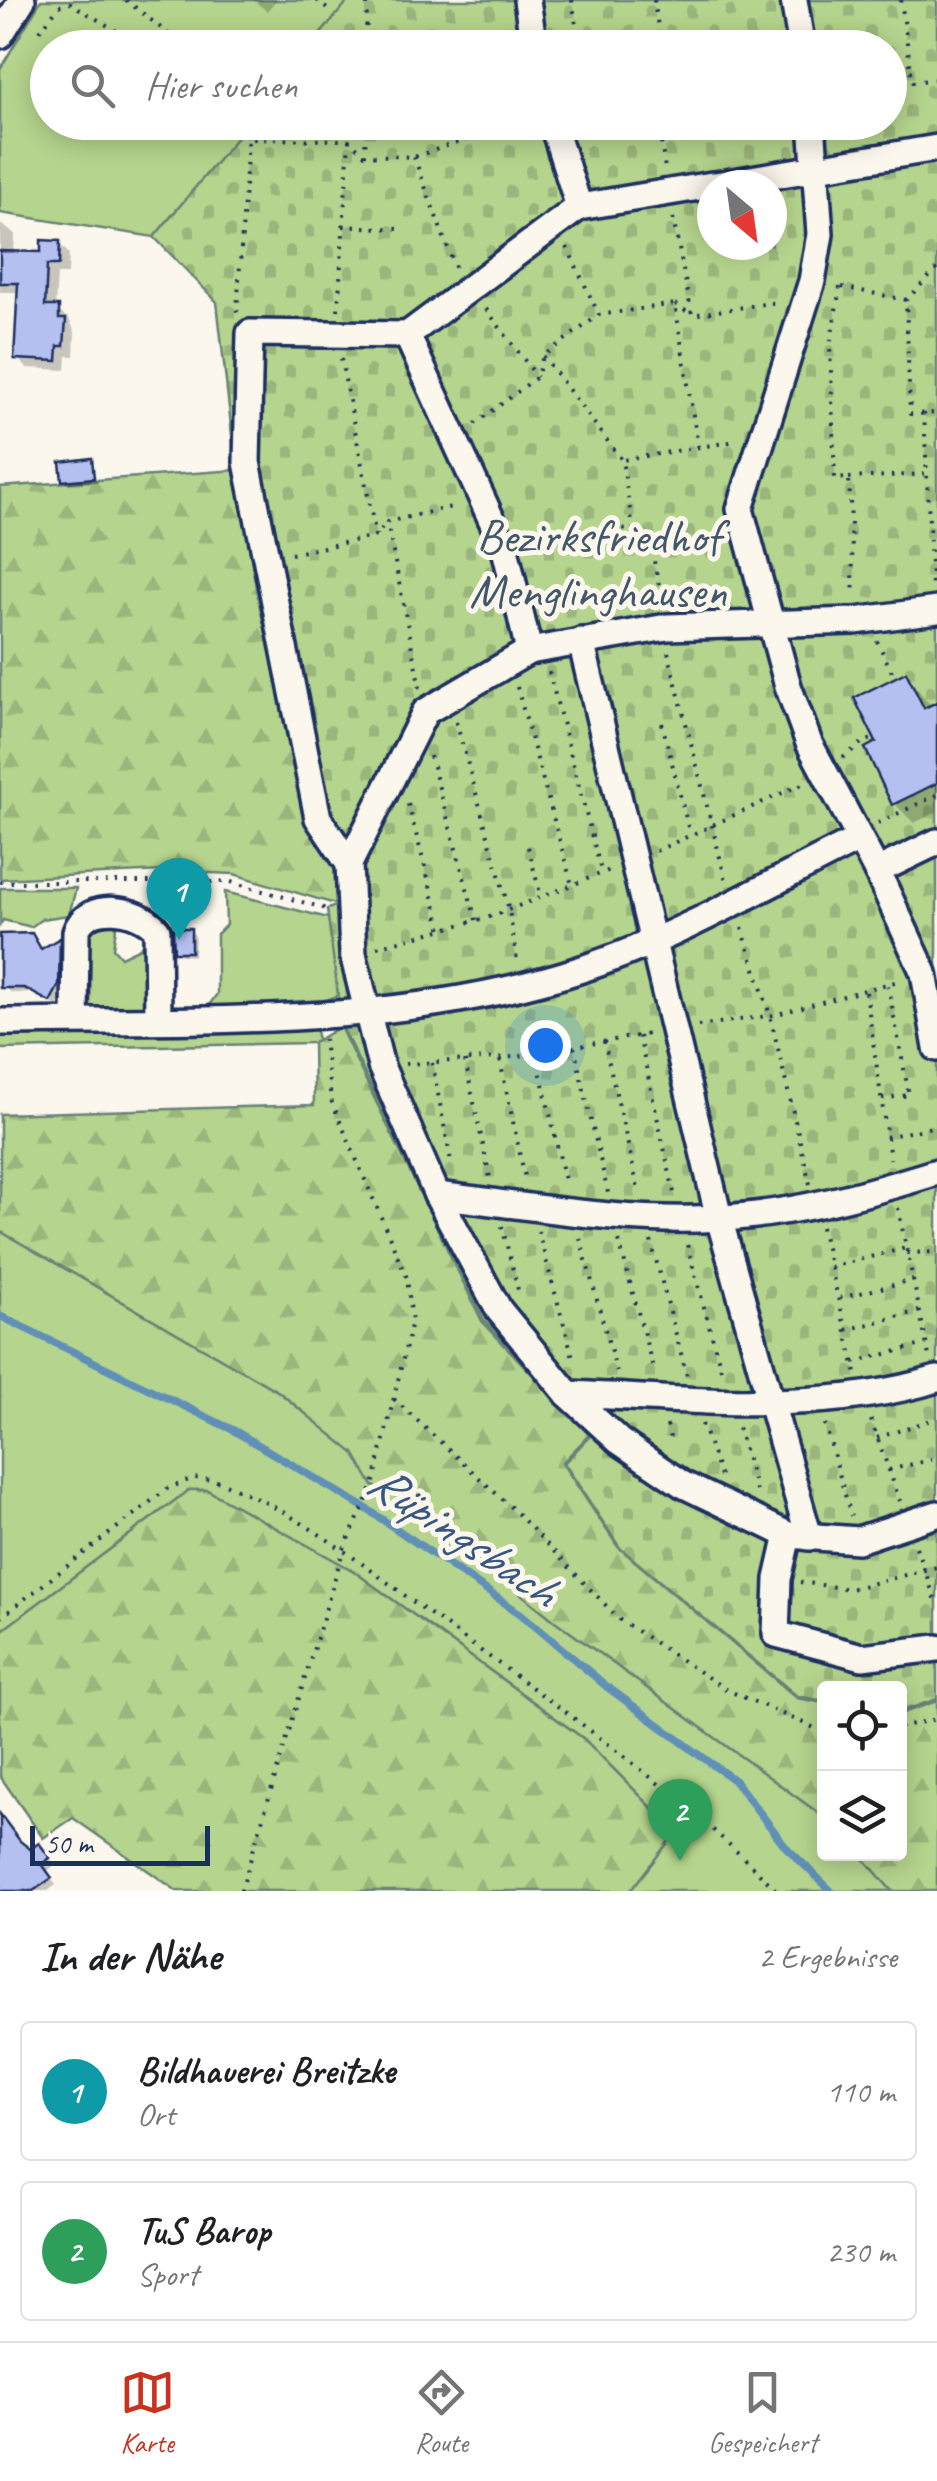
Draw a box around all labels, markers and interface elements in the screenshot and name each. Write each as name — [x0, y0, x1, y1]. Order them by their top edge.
search box — [30, 30, 907, 140]
icon: search — [65, 58, 120, 113]
text: Hier suchen — [145, 62, 297, 109]
north arrow — [697, 170, 787, 260]
park label: Bezirksfriedhof Menglinghausen — [469, 506, 731, 621]
pin: 1 — [146, 858, 212, 940]
your location — [520, 1020, 571, 1071]
water label: Rüpingsbach — [356, 1449, 573, 1623]
map controls — [817, 1681, 907, 1861]
button: locate — [817, 1681, 907, 1771]
button: layers — [817, 1771, 907, 1861]
pin: 2 — [648, 1778, 712, 1861]
scale bar — [30, 1821, 210, 1866]
text: 50 m — [45, 1826, 93, 1861]
text: In der Nähe — [40, 1930, 221, 1983]
text: 2 Ergebnisse — [758, 1936, 897, 1977]
text: Bildhauerei Breitzke — [137, 2047, 395, 2094]
text: 1 — [67, 2071, 82, 2112]
text: 110 m — [826, 2071, 895, 2112]
text: Ort — [137, 2094, 175, 2135]
text: TuS Barop — [137, 2207, 270, 2254]
text: 2 — [67, 2231, 82, 2272]
text: 230 m — [826, 2231, 895, 2272]
text: Sport — [137, 2254, 198, 2295]
tab: Karte — [120, 2365, 175, 2460]
tab: Route — [414, 2365, 469, 2460]
tab: Gespeichert — [708, 2365, 817, 2460]

